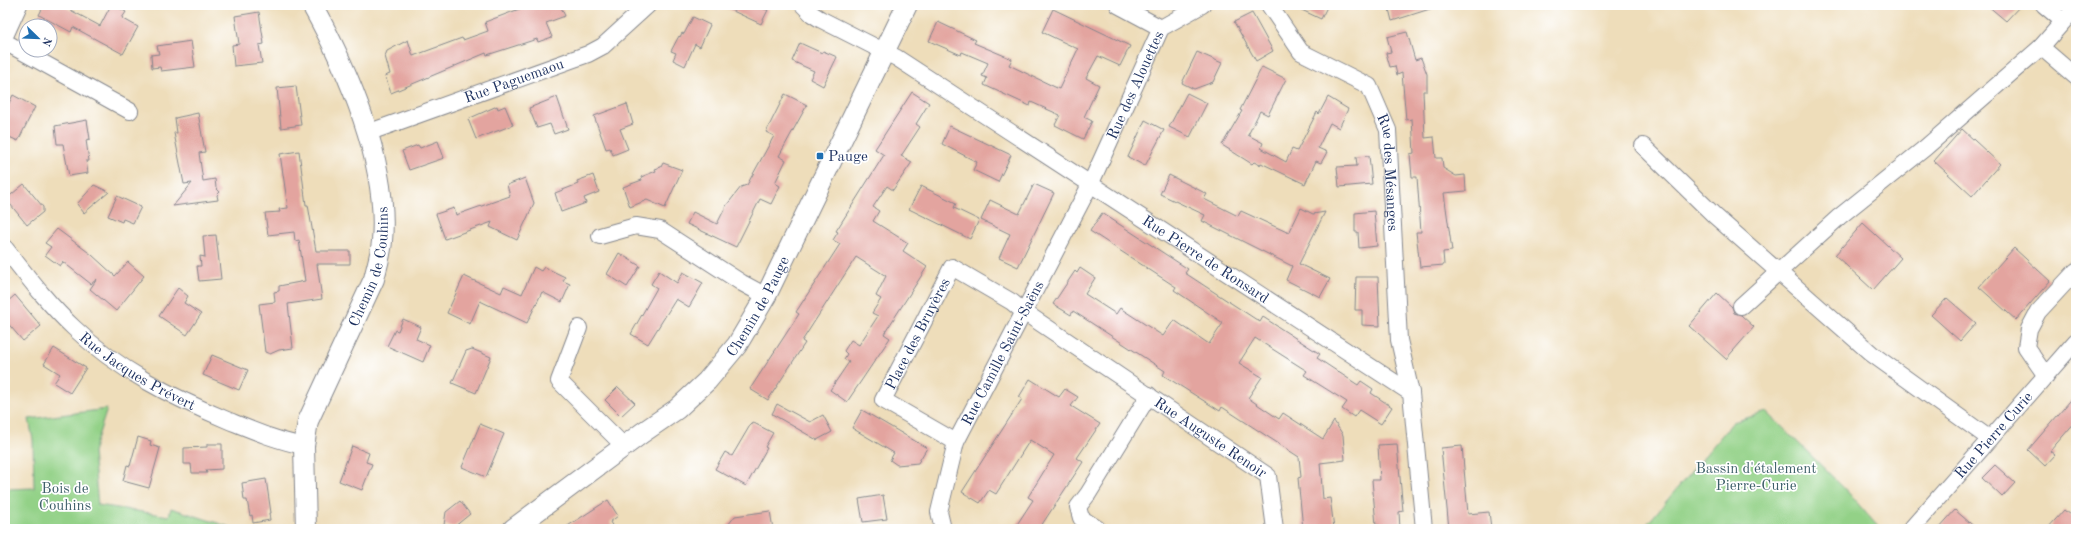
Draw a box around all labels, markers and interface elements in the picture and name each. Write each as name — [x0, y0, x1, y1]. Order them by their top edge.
north arrow — [18, 18, 58, 58]
street label: Rue des Alouettes — [1106, 29, 1168, 142]
text: N — [39, 35, 53, 48]
street label: Rue Paguemaou — [463, 57, 566, 107]
street label: Rue des Mésanges — [1373, 112, 1399, 232]
place label: Pauge — [828, 150, 868, 165]
marker: Pauge — [815, 151, 825, 161]
street label: Chemin de Couhins — [347, 206, 392, 329]
street label: Rue Pierre de Ronsard — [1139, 214, 1271, 307]
street label: Chemin de Pauge — [724, 254, 793, 360]
street label: Place des Bruyères — [884, 276, 954, 393]
street label: Rue Camille Saint-Saëns — [960, 279, 1048, 428]
street label: Rue Jacques Prévert — [76, 330, 197, 414]
street label: Rue Pierre Curie — [1953, 390, 2036, 482]
street label: Rue Auguste Renoir — [1151, 396, 1269, 482]
park label: Bassin d'étalement Pierre-Curie — [1695, 462, 1817, 494]
park label: Bois de Couhins — [39, 482, 91, 514]

